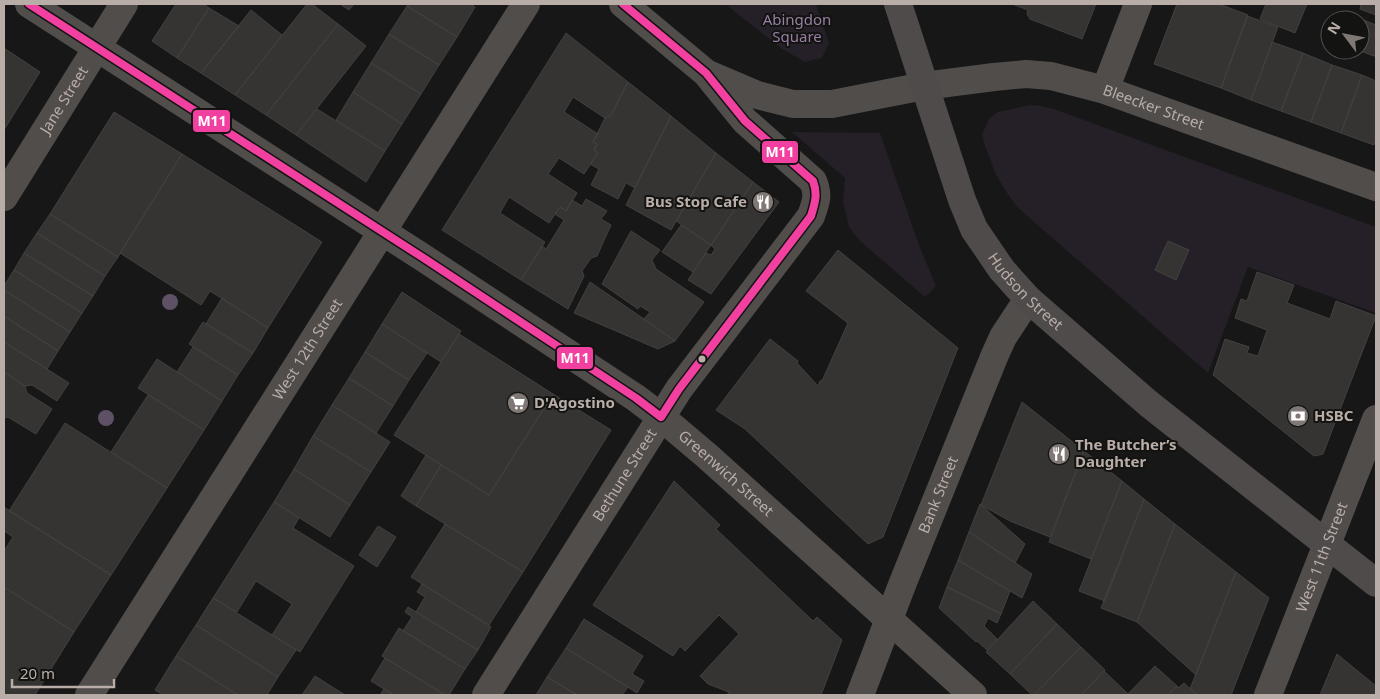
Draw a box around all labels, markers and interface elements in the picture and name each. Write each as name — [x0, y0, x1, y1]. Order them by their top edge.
park label: Abingdon Square — [763, 9, 831, 46]
north arrow — [1320, 10, 1370, 60]
text: N — [1322, 18, 1345, 38]
street label: Jane Street — [34, 62, 92, 139]
street label: Bleecker Street — [1100, 79, 1208, 134]
line badge: M11 — [192, 109, 231, 133]
text: M11 — [197, 111, 227, 130]
line badge: M11 — [761, 140, 799, 164]
text: M11 — [765, 142, 795, 161]
restaurant icon: Bus Stop Cafe — [751, 190, 775, 214]
place label: Bus Stop Cafe — [645, 191, 747, 211]
street label: Hudson Street — [984, 248, 1068, 335]
street label: West 12th Street — [267, 294, 347, 403]
line badge: M11 — [556, 346, 594, 370]
text: M11 — [560, 348, 590, 367]
unlabelled marker — [697, 354, 707, 364]
supermarket icon: D'Agostino — [506, 391, 530, 415]
place label: D'Agostino — [534, 392, 615, 412]
bank icon: HSBC — [1286, 404, 1310, 428]
place label: HSBC — [1314, 405, 1354, 425]
street label: Bethune Street — [587, 424, 661, 525]
street label: Greenwich Street — [675, 425, 779, 521]
place label: The Butcher’s Daughter — [1075, 434, 1177, 471]
restaurant icon: The Butcher’s Daughter — [1047, 442, 1071, 466]
street label: Bank Street — [913, 452, 962, 536]
street label: West 11th Street — [1290, 498, 1352, 615]
scale bar — [12, 656, 115, 688]
text: 20 m — [20, 663, 55, 683]

